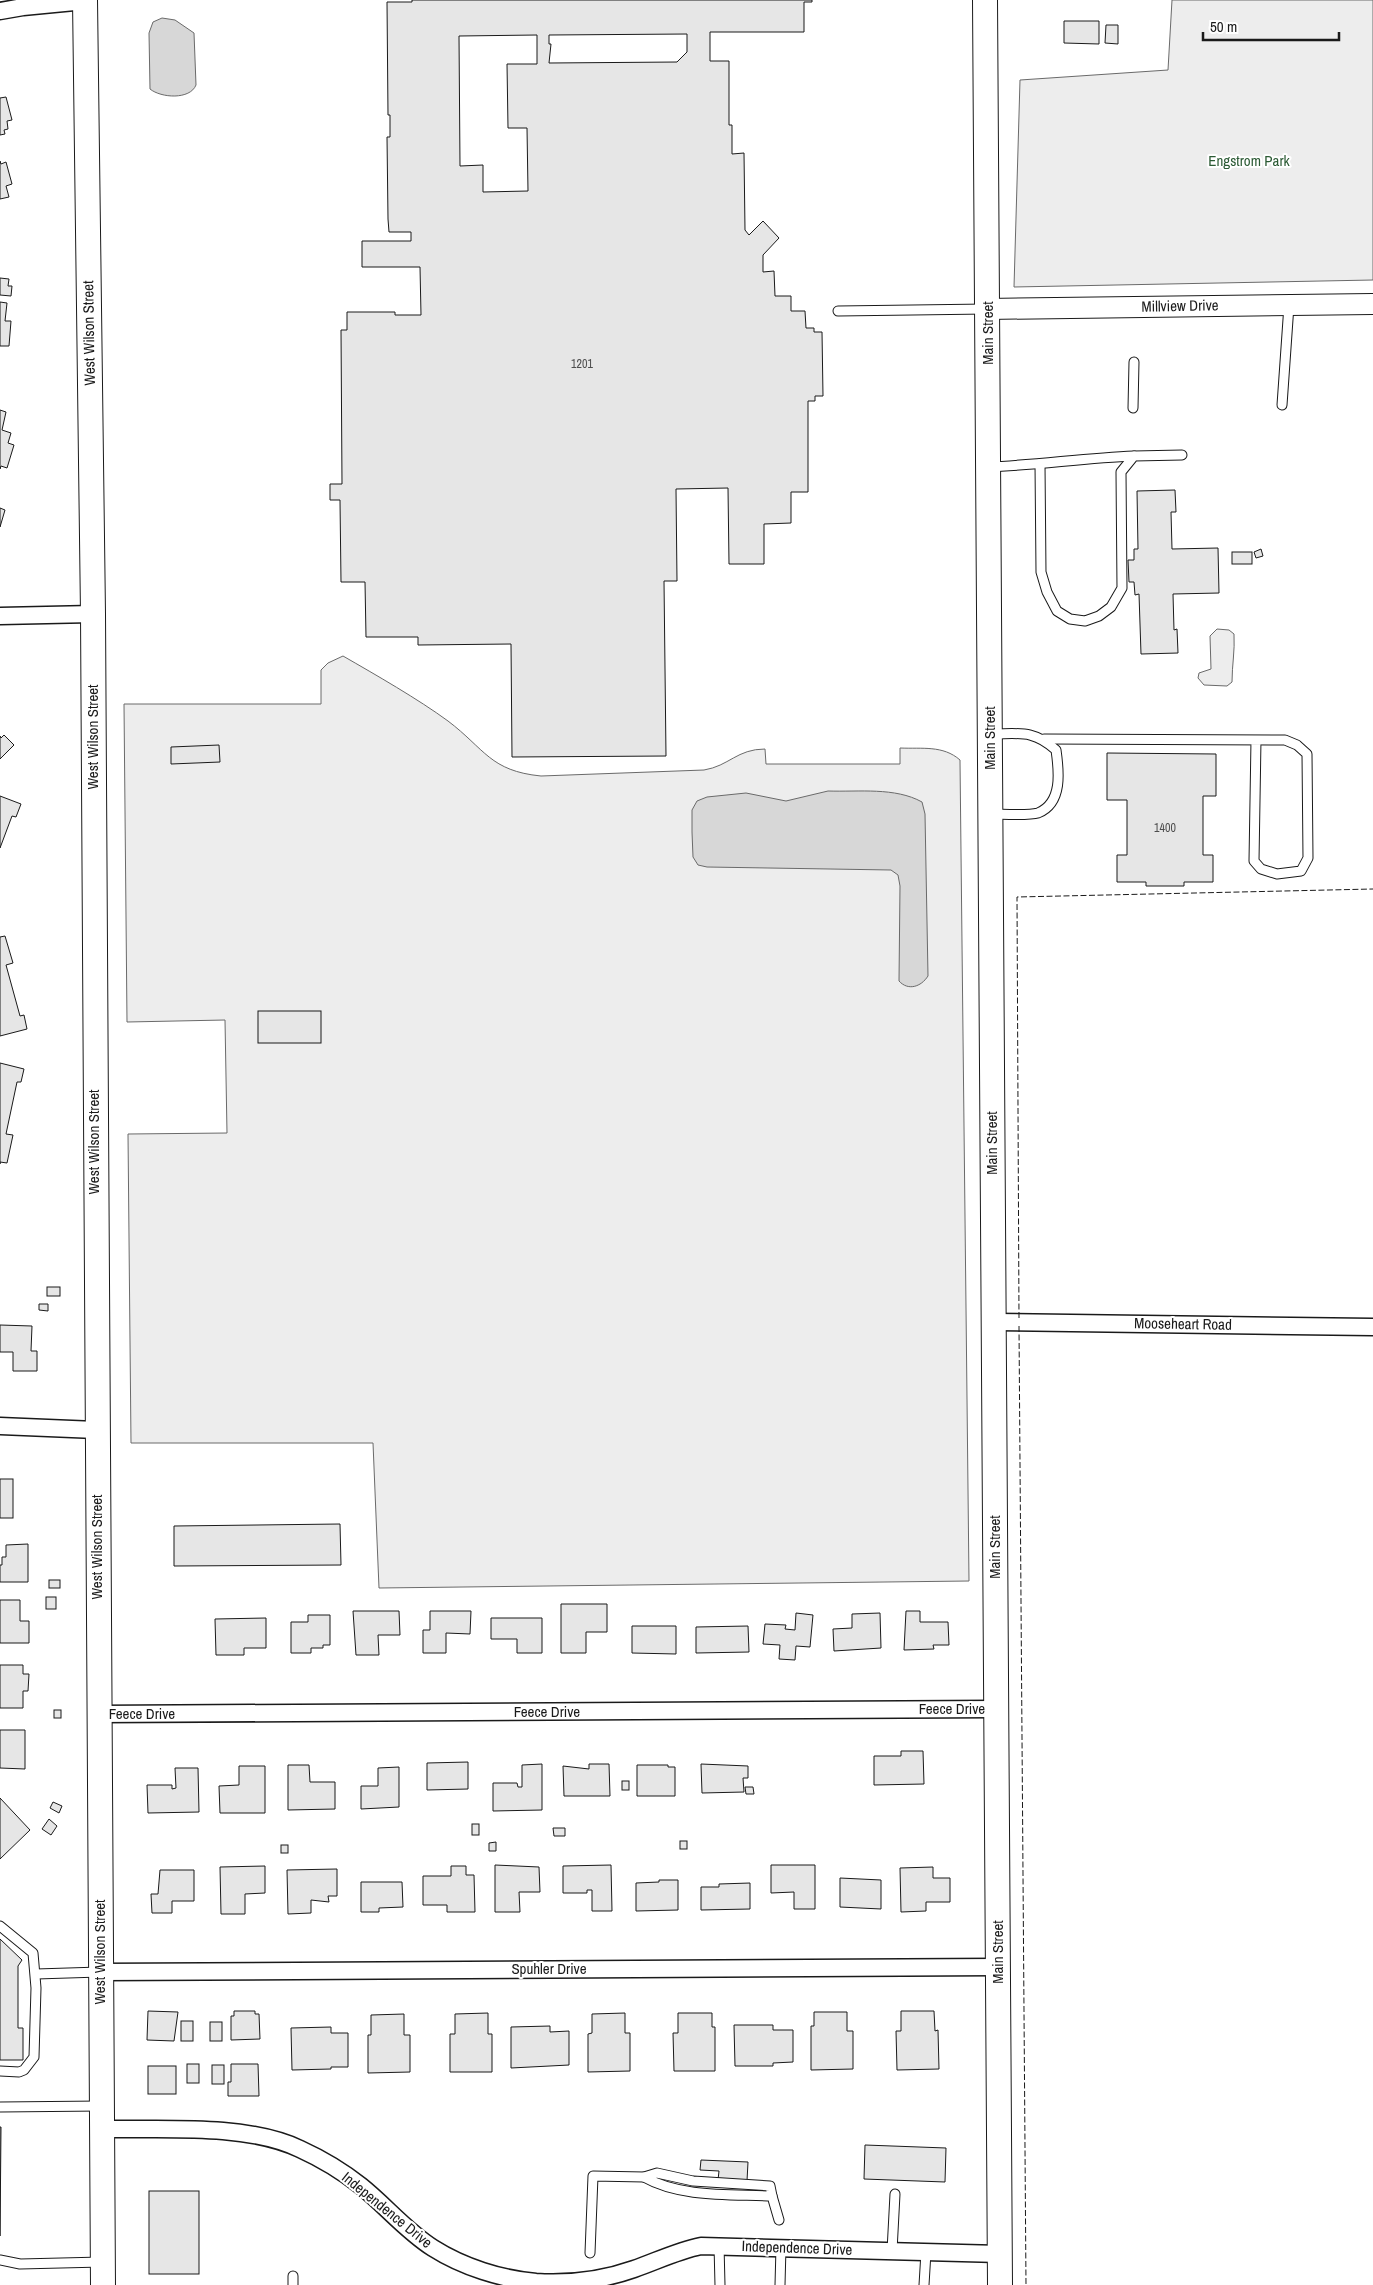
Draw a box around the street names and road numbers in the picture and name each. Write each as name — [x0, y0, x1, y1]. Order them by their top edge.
street label: West Wilson Street — [77, 280, 100, 386]
street label: Millview Drive — [1141, 294, 1219, 317]
street label: Main Street — [977, 301, 998, 365]
street label: West Wilson Street — [82, 684, 103, 790]
street label: Main Street — [979, 706, 1000, 770]
street label: West Wilson Street — [83, 1089, 104, 1195]
street label: Main Street — [981, 1111, 1002, 1175]
street label: Mooseheart Road — [1134, 1312, 1232, 1335]
street label: West Wilson Street — [86, 1494, 107, 1600]
street label: Main Street — [984, 1515, 1005, 1579]
street label: Feece Drive — [919, 1698, 985, 1719]
street label: Feece Drive — [514, 1701, 580, 1722]
street label: Feece Drive — [109, 1703, 175, 1724]
street label: West Wilson Street — [89, 1899, 110, 2005]
street label: Main Street — [987, 1920, 1008, 1984]
street label: Spuhler Drive — [511, 1958, 587, 1979]
street label: Independence Drive — [338, 2167, 437, 2253]
street label: Independence Drive — [741, 2235, 853, 2260]

